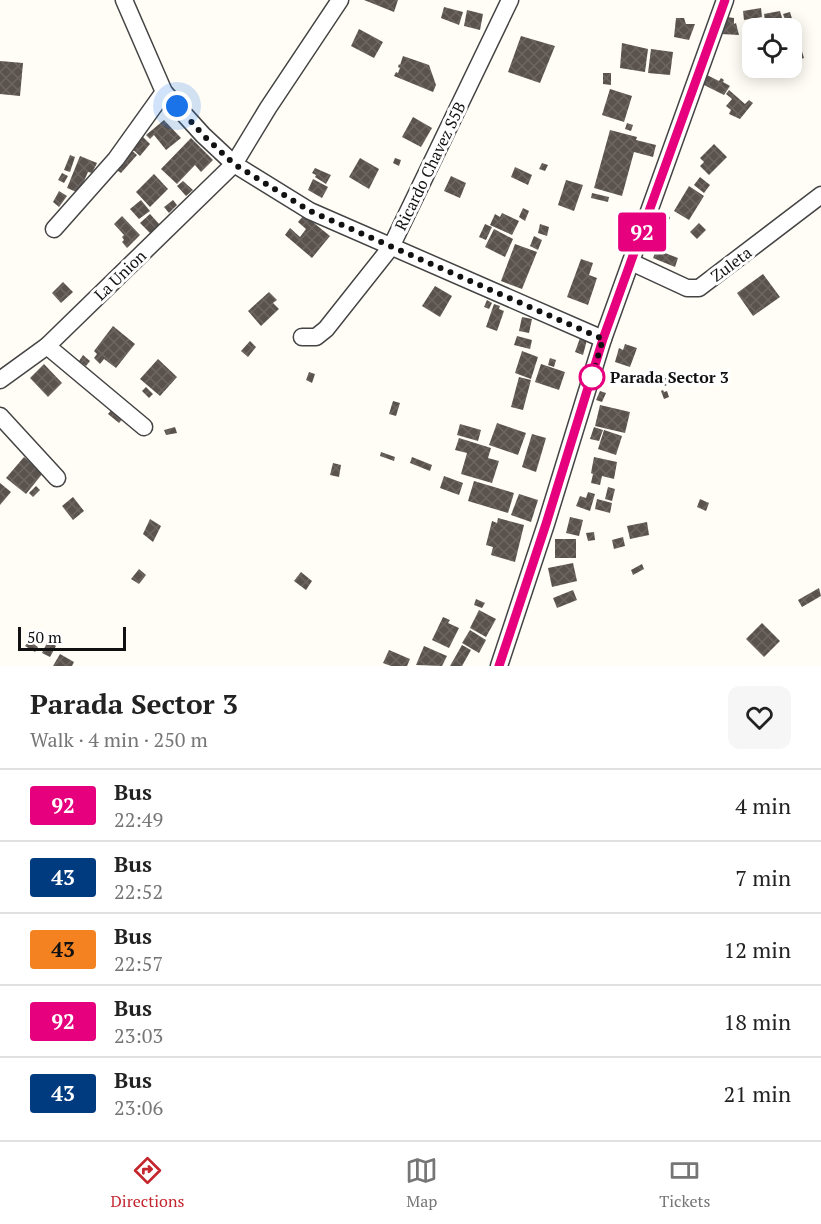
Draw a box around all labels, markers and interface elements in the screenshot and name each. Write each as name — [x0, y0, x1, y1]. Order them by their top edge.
map controls — [742, 18, 802, 78]
button: locate — [742, 18, 802, 78]
your location — [162, 91, 192, 121]
street label: Ricardo Chavez S5B — [389, 98, 471, 234]
line badge: 92 — [615, 212, 669, 252]
text: 92 — [630, 218, 654, 246]
street label: Zuleta — [706, 241, 756, 287]
street label: La Union — [89, 244, 151, 305]
marker: Parada Sector 3 — [579, 364, 605, 390]
place label: Parada Sector 3 — [610, 366, 729, 388]
scale bar — [18, 624, 126, 652]
text: 50 m — [27, 626, 62, 648]
text: Parada Sector 3 — [30, 685, 238, 722]
button: heart — [728, 686, 791, 749]
text: Walk · 4 min · 250 m — [30, 726, 208, 753]
text: Bus — [114, 777, 152, 806]
text: 92 — [51, 791, 75, 819]
text: 4 min — [735, 791, 791, 820]
text: 22:49 — [114, 806, 163, 833]
text: Bus — [114, 849, 152, 878]
text: 43 — [51, 863, 75, 891]
text: 7 min — [735, 863, 791, 892]
text: 22:52 — [114, 878, 163, 905]
text: Bus — [114, 921, 152, 950]
text: 43 — [51, 935, 75, 963]
text: 12 min — [724, 935, 791, 964]
text: 22:57 — [114, 950, 163, 977]
text: Bus — [114, 993, 152, 1022]
text: 92 — [51, 1007, 75, 1035]
text: 18 min — [724, 1007, 791, 1036]
text: 23:03 — [114, 1022, 163, 1049]
text: Bus — [114, 1065, 152, 1094]
text: 43 — [51, 1079, 75, 1107]
text: 21 min — [724, 1079, 791, 1108]
text: 23:06 — [114, 1094, 163, 1121]
tab: Directions — [111, 1154, 184, 1212]
tab: Map — [405, 1154, 438, 1212]
tab: Tickets — [659, 1154, 710, 1212]

